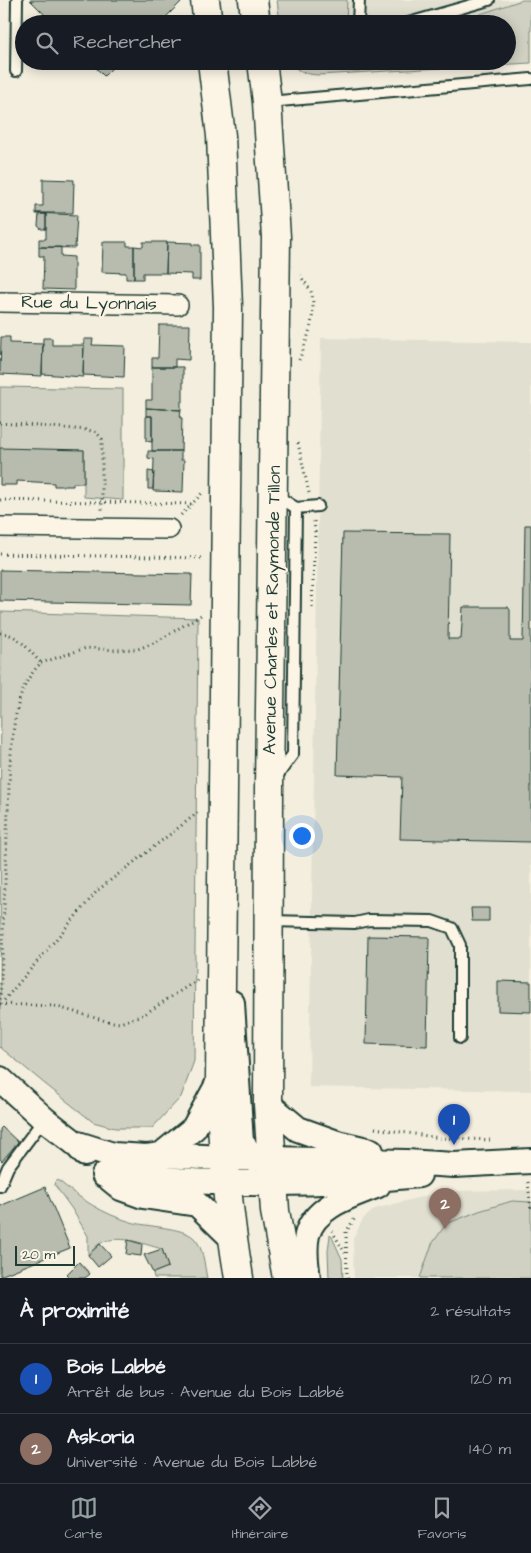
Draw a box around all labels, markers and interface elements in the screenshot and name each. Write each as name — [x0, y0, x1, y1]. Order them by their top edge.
search box — [15, 15, 516, 70]
icon: search — [33, 29, 61, 57]
text: Rechercher — [73, 29, 181, 56]
street label: Rue du Lyonnais — [21, 289, 157, 318]
street label: Avenue Charles et Raymonde Tillon — [257, 465, 288, 755]
your location — [289, 823, 315, 849]
pin: 1 — [438, 1104, 470, 1145]
pin: 2 — [429, 1188, 461, 1229]
scale bar — [15, 1243, 75, 1266]
text: 20 m — [22, 1245, 55, 1265]
text: À proximité — [20, 1296, 129, 1325]
text: 2 résultats — [430, 1300, 511, 1322]
text: Bois Labbé — [67, 1354, 166, 1381]
text: 1 — [35, 1368, 37, 1390]
text: 120 m — [471, 1368, 511, 1390]
text: Arrêt de bus · Avenue du Bois Labbé — [67, 1381, 344, 1403]
text: Askoria — [67, 1424, 134, 1451]
text: 2 — [31, 1438, 41, 1460]
text: 140 m — [469, 1438, 511, 1460]
text: Université · Avenue du Bois Labbé — [67, 1451, 317, 1473]
tab: Carte — [65, 1494, 103, 1544]
tab: Itinéraire — [232, 1494, 288, 1544]
tab: Favoris — [418, 1494, 466, 1544]

